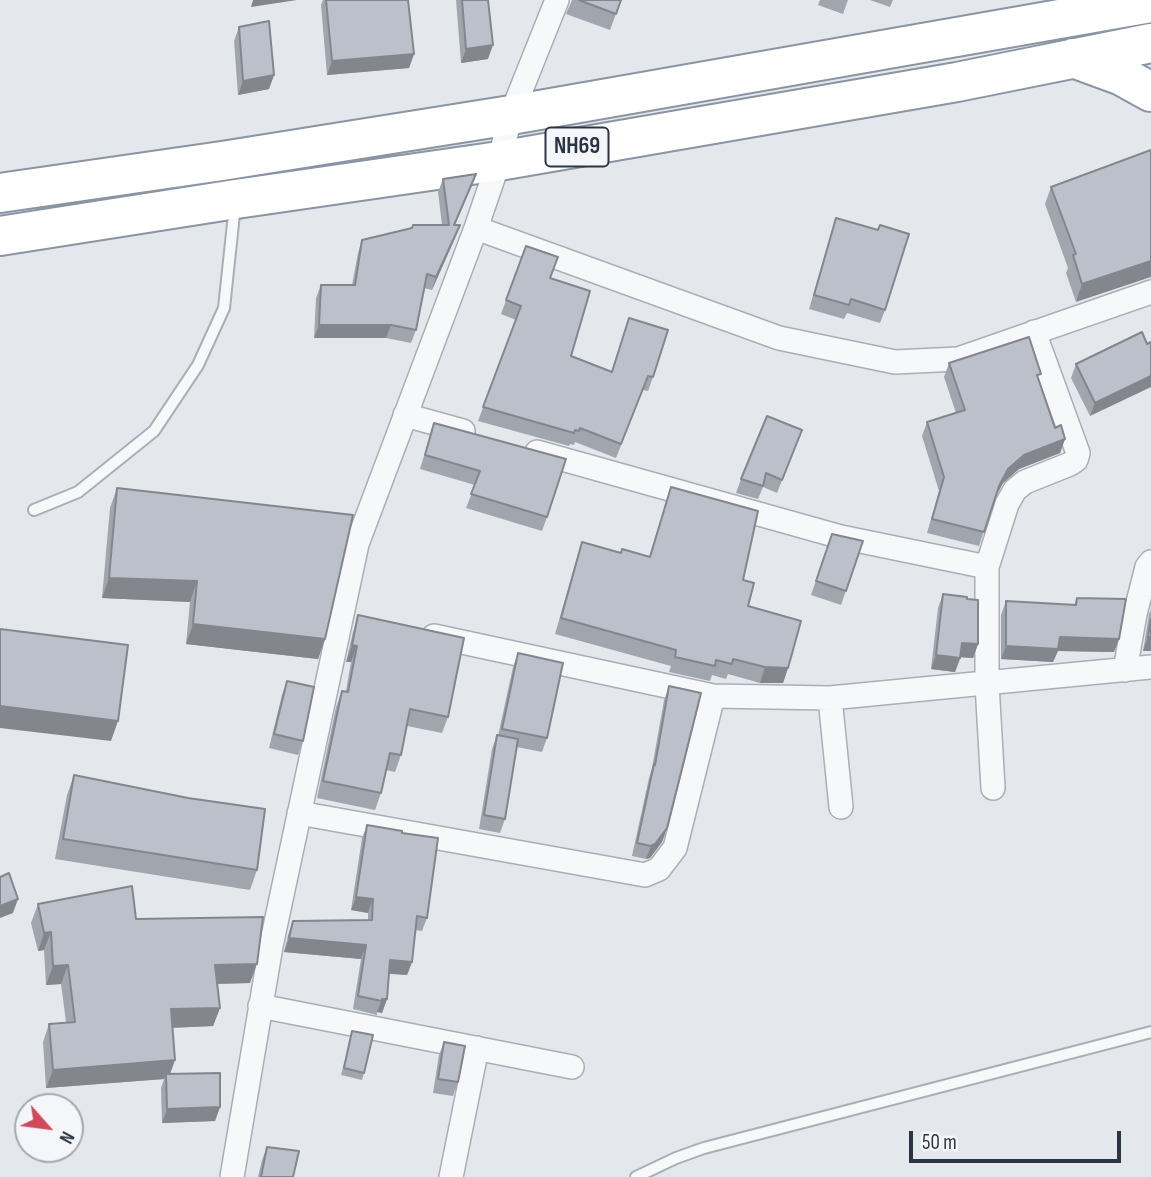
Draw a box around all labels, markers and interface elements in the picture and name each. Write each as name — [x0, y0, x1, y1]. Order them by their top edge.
road number: NH69 — [546, 128, 608, 166]
north arrow — [14, 1093, 84, 1163]
scale bar — [913, 1118, 1125, 1162]
text: N — [54, 1127, 79, 1147]
text: 50 m — [922, 1130, 957, 1155]

